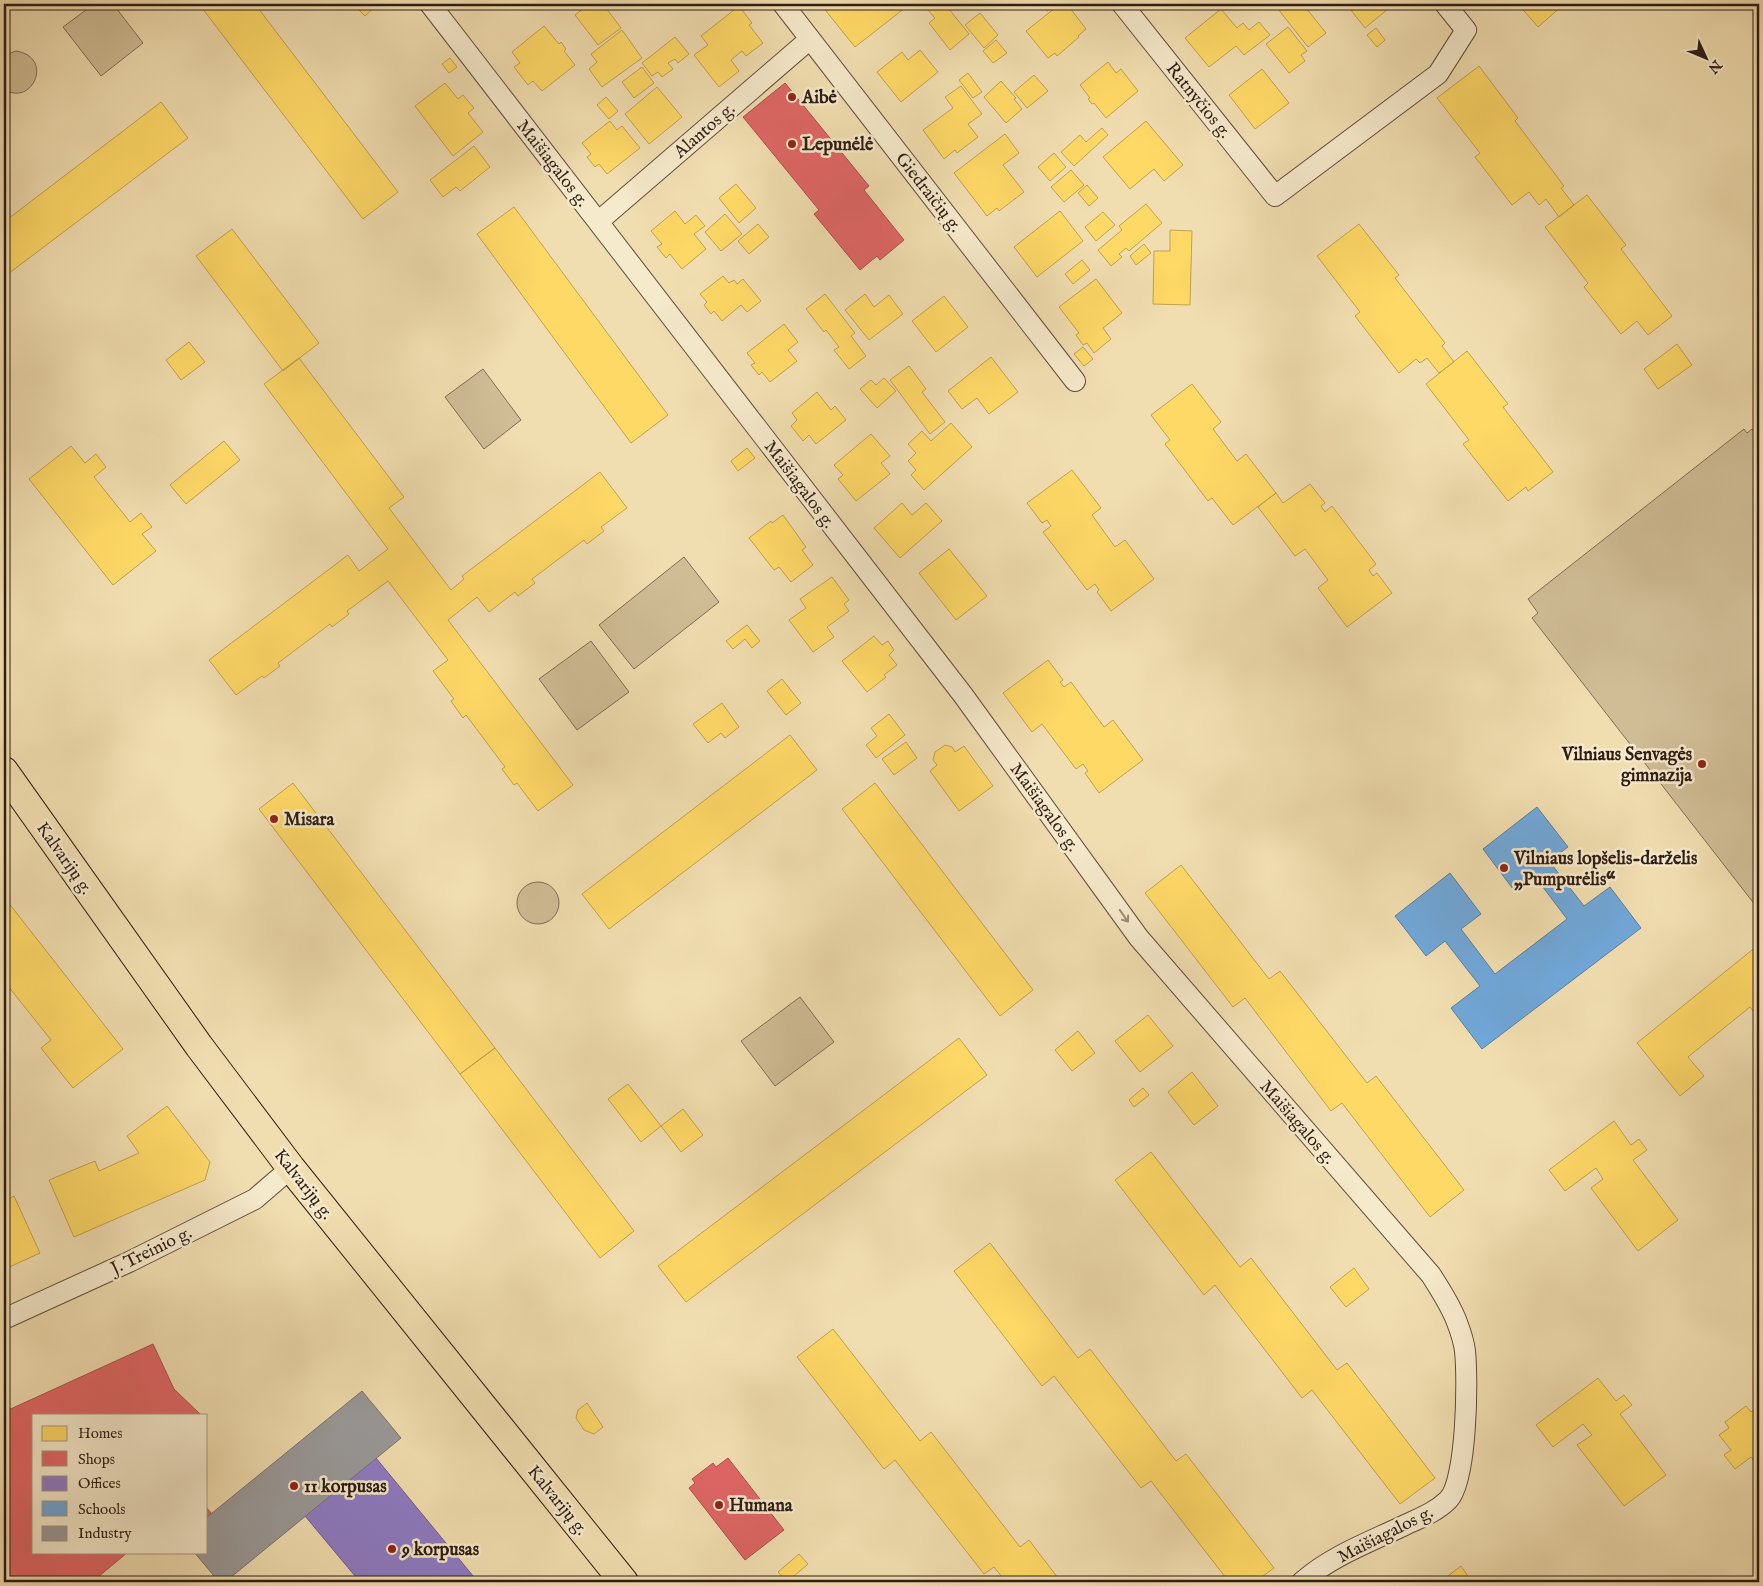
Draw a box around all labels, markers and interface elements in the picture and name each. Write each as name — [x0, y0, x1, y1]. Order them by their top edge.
north arrow — [1680, 32, 1730, 82]
text: N — [1704, 55, 1726, 77]
street label: Ratnyčios g. — [1160, 58, 1236, 144]
place label: Aibė — [801, 87, 838, 110]
marker: Aibė — [786, 91, 798, 103]
street label: Alantos g. — [669, 98, 740, 165]
street label: Maišiagalos g. — [511, 116, 593, 212]
place label: Lepunėlė — [802, 134, 874, 157]
marker: Lepunėlė — [786, 138, 798, 150]
street label: Giedraičių g. — [889, 148, 966, 238]
street label: Maišiagalos g. — [758, 436, 839, 533]
place label: Vilniaus Senvagės gimnazija — [1561, 744, 1693, 788]
marker: Vilniaus Senvagės gimnazija — [1696, 758, 1708, 770]
street label: Maišiagalos g. — [1004, 759, 1084, 857]
place label: Misara — [284, 809, 335, 832]
marker: Misara — [268, 813, 280, 825]
street label: Kalvarijų g. — [30, 818, 97, 900]
place label: Vilniaus lopšelis-darželis „Pumpurėlis“ — [1513, 848, 1698, 892]
marker: Vilniaus lopšelis-darželis „Pumpurėlis“ — [1498, 862, 1510, 874]
one-way arrow — [1119, 908, 1129, 922]
street label: Maišiagalos g. — [1254, 1076, 1340, 1170]
street label: Kalvarijų g. — [268, 1145, 338, 1225]
street label: J. Treinio g. — [106, 1222, 196, 1282]
legend — [32, 1414, 208, 1554]
text: Homes — [78, 1424, 122, 1443]
text: Shops — [78, 1450, 115, 1469]
street label: Kalvarijų g. — [522, 1461, 592, 1541]
text: Offices — [78, 1474, 121, 1493]
place label: 11 korpusas — [304, 1476, 387, 1499]
marker: 11 korpusas — [288, 1480, 300, 1492]
place label: Humana — [729, 1495, 794, 1518]
marker: Humana — [713, 1499, 725, 1511]
text: Schools — [78, 1500, 126, 1519]
street label: Maišiagalos g. — [1334, 1501, 1437, 1569]
text: Industry — [78, 1524, 132, 1543]
place label: 9 korpusas — [401, 1539, 480, 1562]
marker: 9 korpusas — [386, 1543, 398, 1555]

